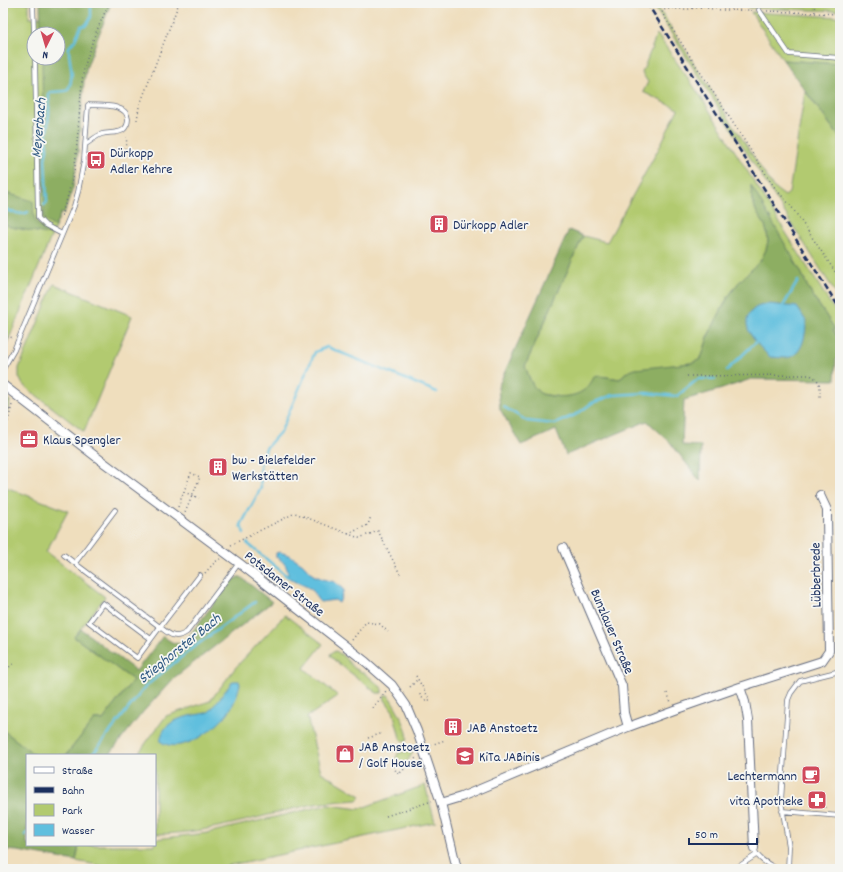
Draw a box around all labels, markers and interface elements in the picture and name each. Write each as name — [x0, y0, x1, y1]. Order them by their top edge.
north arrow — [26, 26, 66, 66]
text: N — [41, 46, 49, 62]
water label: Meyerbach — [26, 96, 54, 159]
place label: Dürkopp Adler Kehre — [110, 144, 173, 180]
bus stop icon: Dürkopp Adler Kehre — [85, 149, 107, 171]
building icon: Dürkopp Adler — [428, 213, 450, 235]
place label: Dürkopp Adler — [453, 216, 529, 236]
office icon: Klaus Spengler — [18, 428, 40, 450]
place label: Klaus Spengler — [43, 431, 121, 451]
place label: bw - Bielefelder Werkstätten — [232, 451, 316, 487]
building icon: bw - Bielefelder Werkstätten — [207, 456, 229, 478]
street label: Lübberbrede — [806, 542, 828, 608]
street label: Potsdamer Straße — [239, 547, 328, 622]
street label: Bunzlauer Straße — [584, 586, 638, 678]
water label: Stieghorster Bach — [134, 608, 228, 690]
building icon: JAB Anstoetz — [442, 716, 464, 738]
place label: JAB Anstoetz — [467, 719, 538, 739]
place label: JAB Anstoetz / Golf House — [359, 738, 430, 774]
shop icon: JAB Anstoetz / Golf House — [334, 743, 356, 765]
school or university icon: KiTa JABinis — [454, 745, 476, 767]
place label: KiTa JABinis — [479, 748, 540, 768]
legend — [26, 754, 156, 846]
text: Straße — [62, 763, 93, 780]
cafe icon: Lechtermann — [800, 764, 822, 786]
place label: Lechtermann — [727, 767, 797, 787]
text: Bahn — [62, 783, 85, 800]
pharmacy icon: vita Apotheke — [806, 789, 828, 811]
place label: vita Apotheke — [730, 792, 803, 812]
text: Park — [62, 803, 83, 820]
scale bar — [689, 820, 757, 846]
text: Wasser — [62, 823, 95, 840]
text: 50 m — [695, 827, 718, 844]

